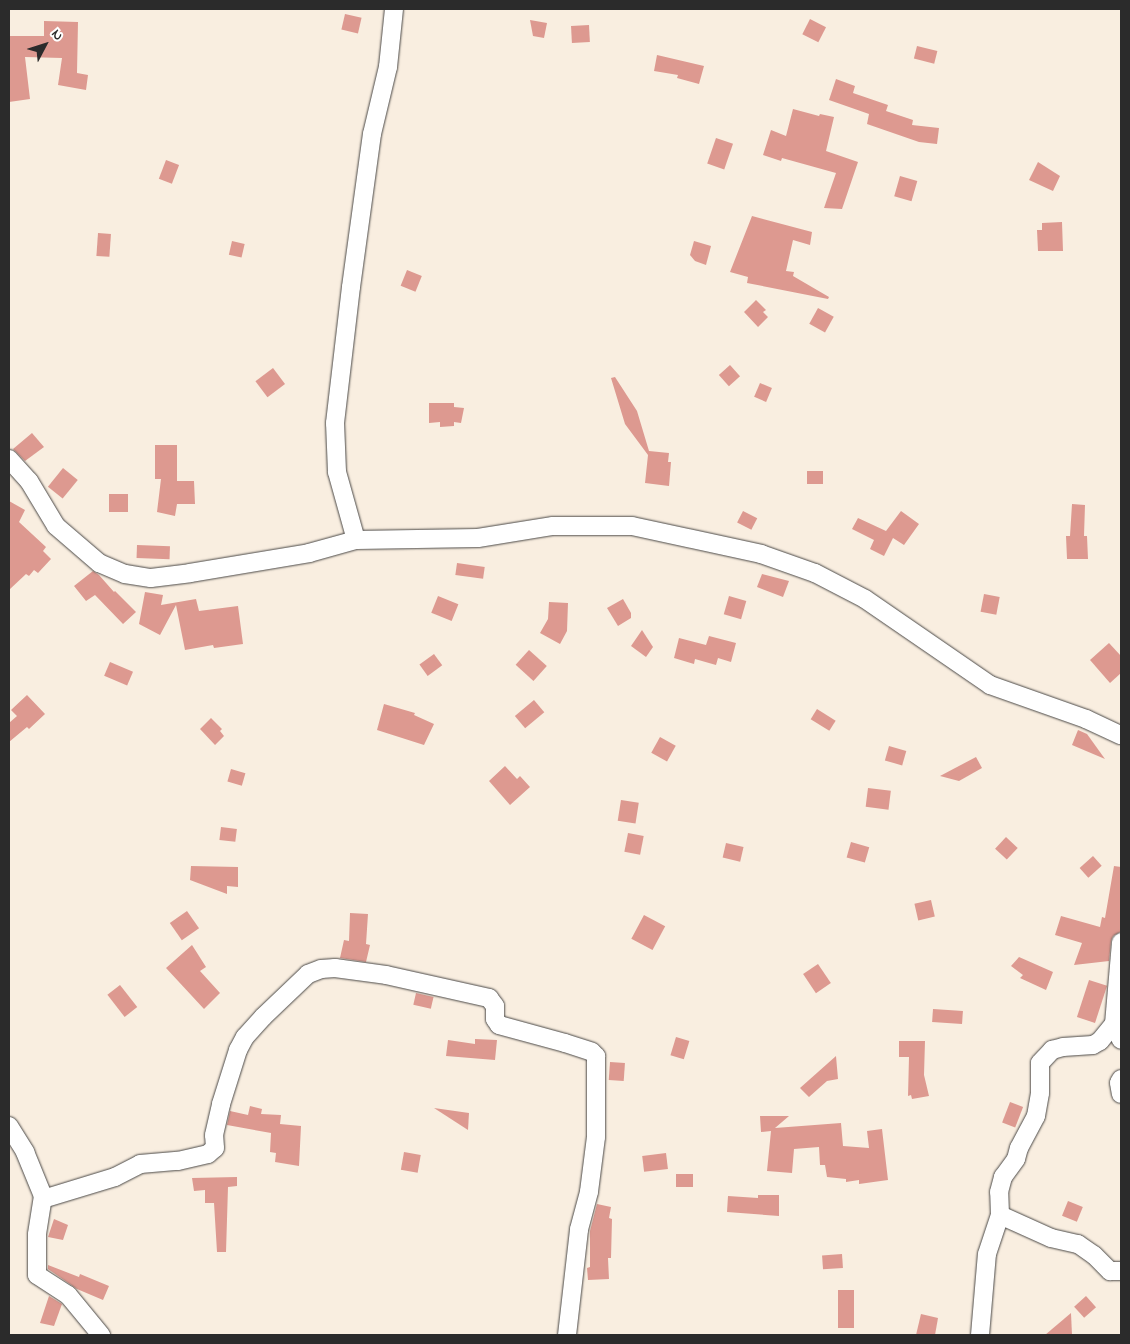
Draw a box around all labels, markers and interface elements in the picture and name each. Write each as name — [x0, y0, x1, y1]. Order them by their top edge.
north arrow — [20, 20, 70, 70]
text: N — [46, 25, 68, 45]

